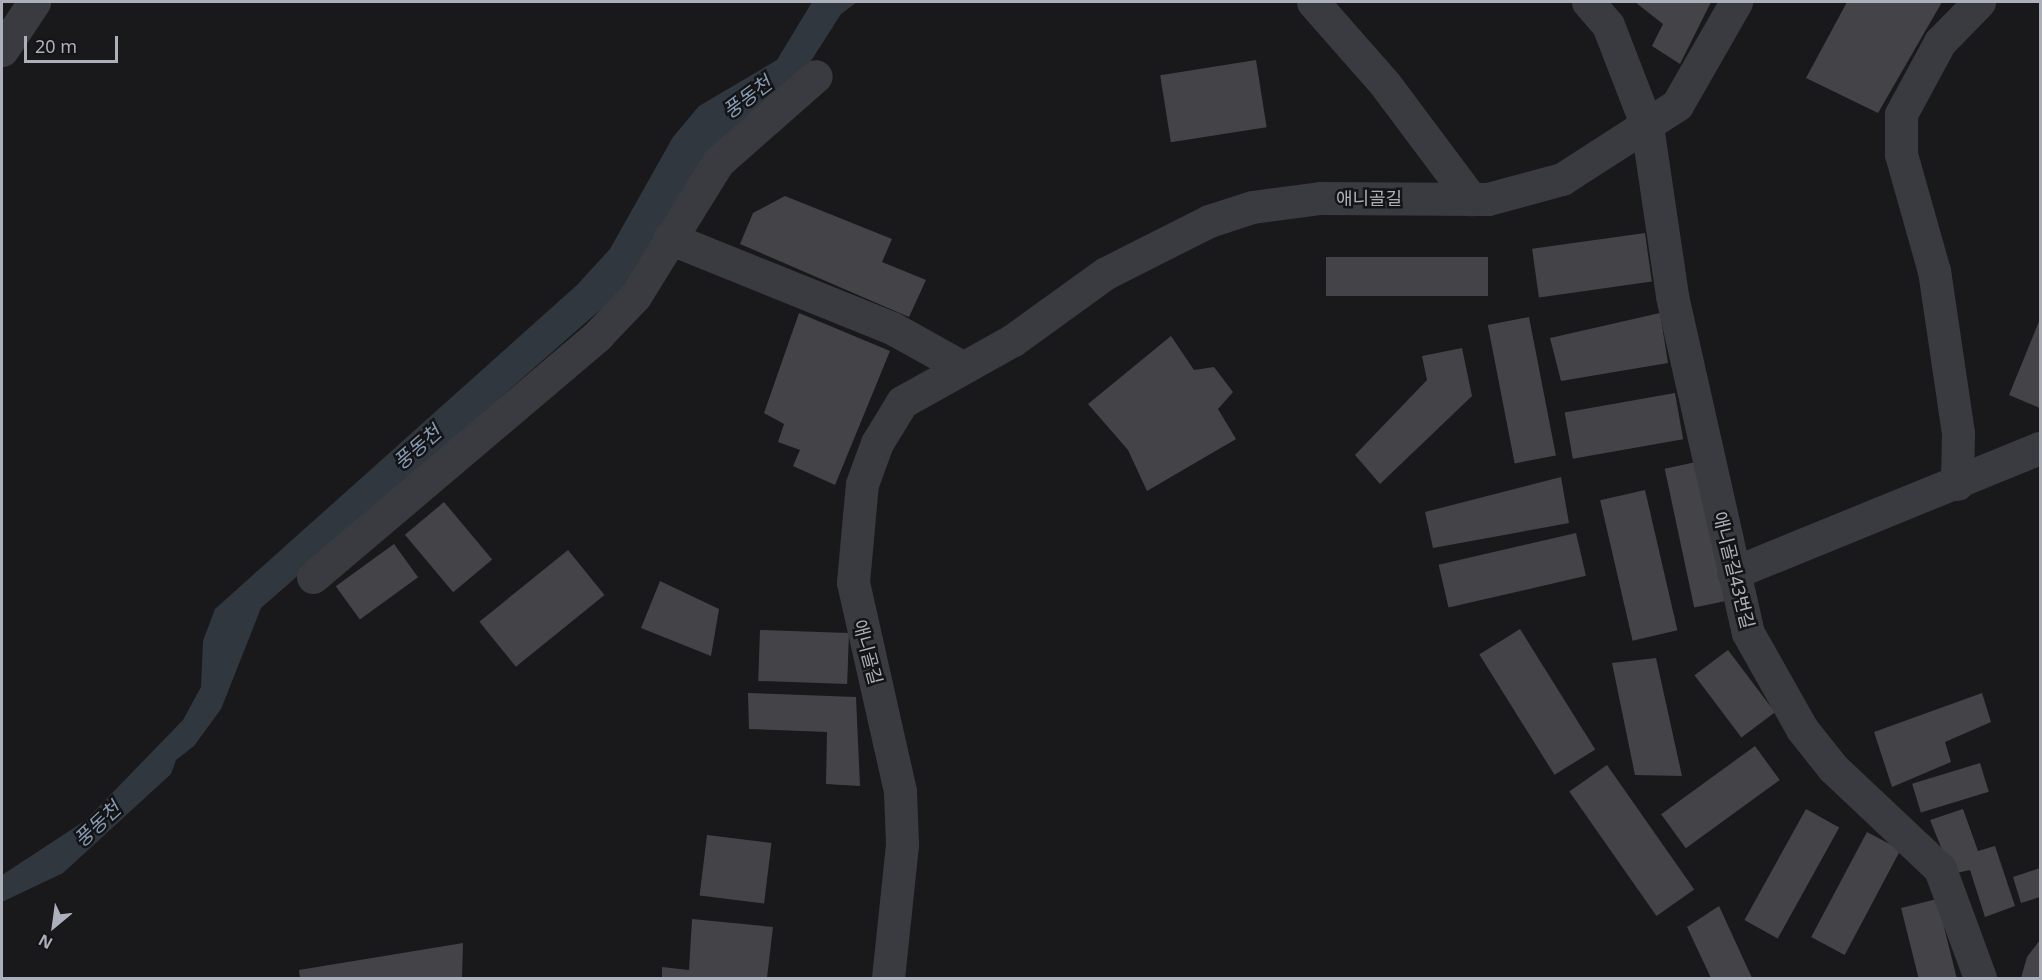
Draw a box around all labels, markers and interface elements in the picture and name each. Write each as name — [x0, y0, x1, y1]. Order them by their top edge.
scale bar — [27, 24, 122, 62]
text: 20 m — [35, 34, 77, 58]
water label: 풍동천 — [718, 71, 776, 123]
street label: 애니골길 — [1336, 187, 1402, 209]
water label: 풍동천 — [388, 420, 446, 474]
street label: 애니골길43번길 — [1709, 509, 1759, 631]
street label: 애니골길 — [849, 617, 887, 687]
water label: 풍동천 — [69, 796, 125, 852]
north arrow — [24, 896, 84, 956]
text: N — [34, 929, 56, 955]

